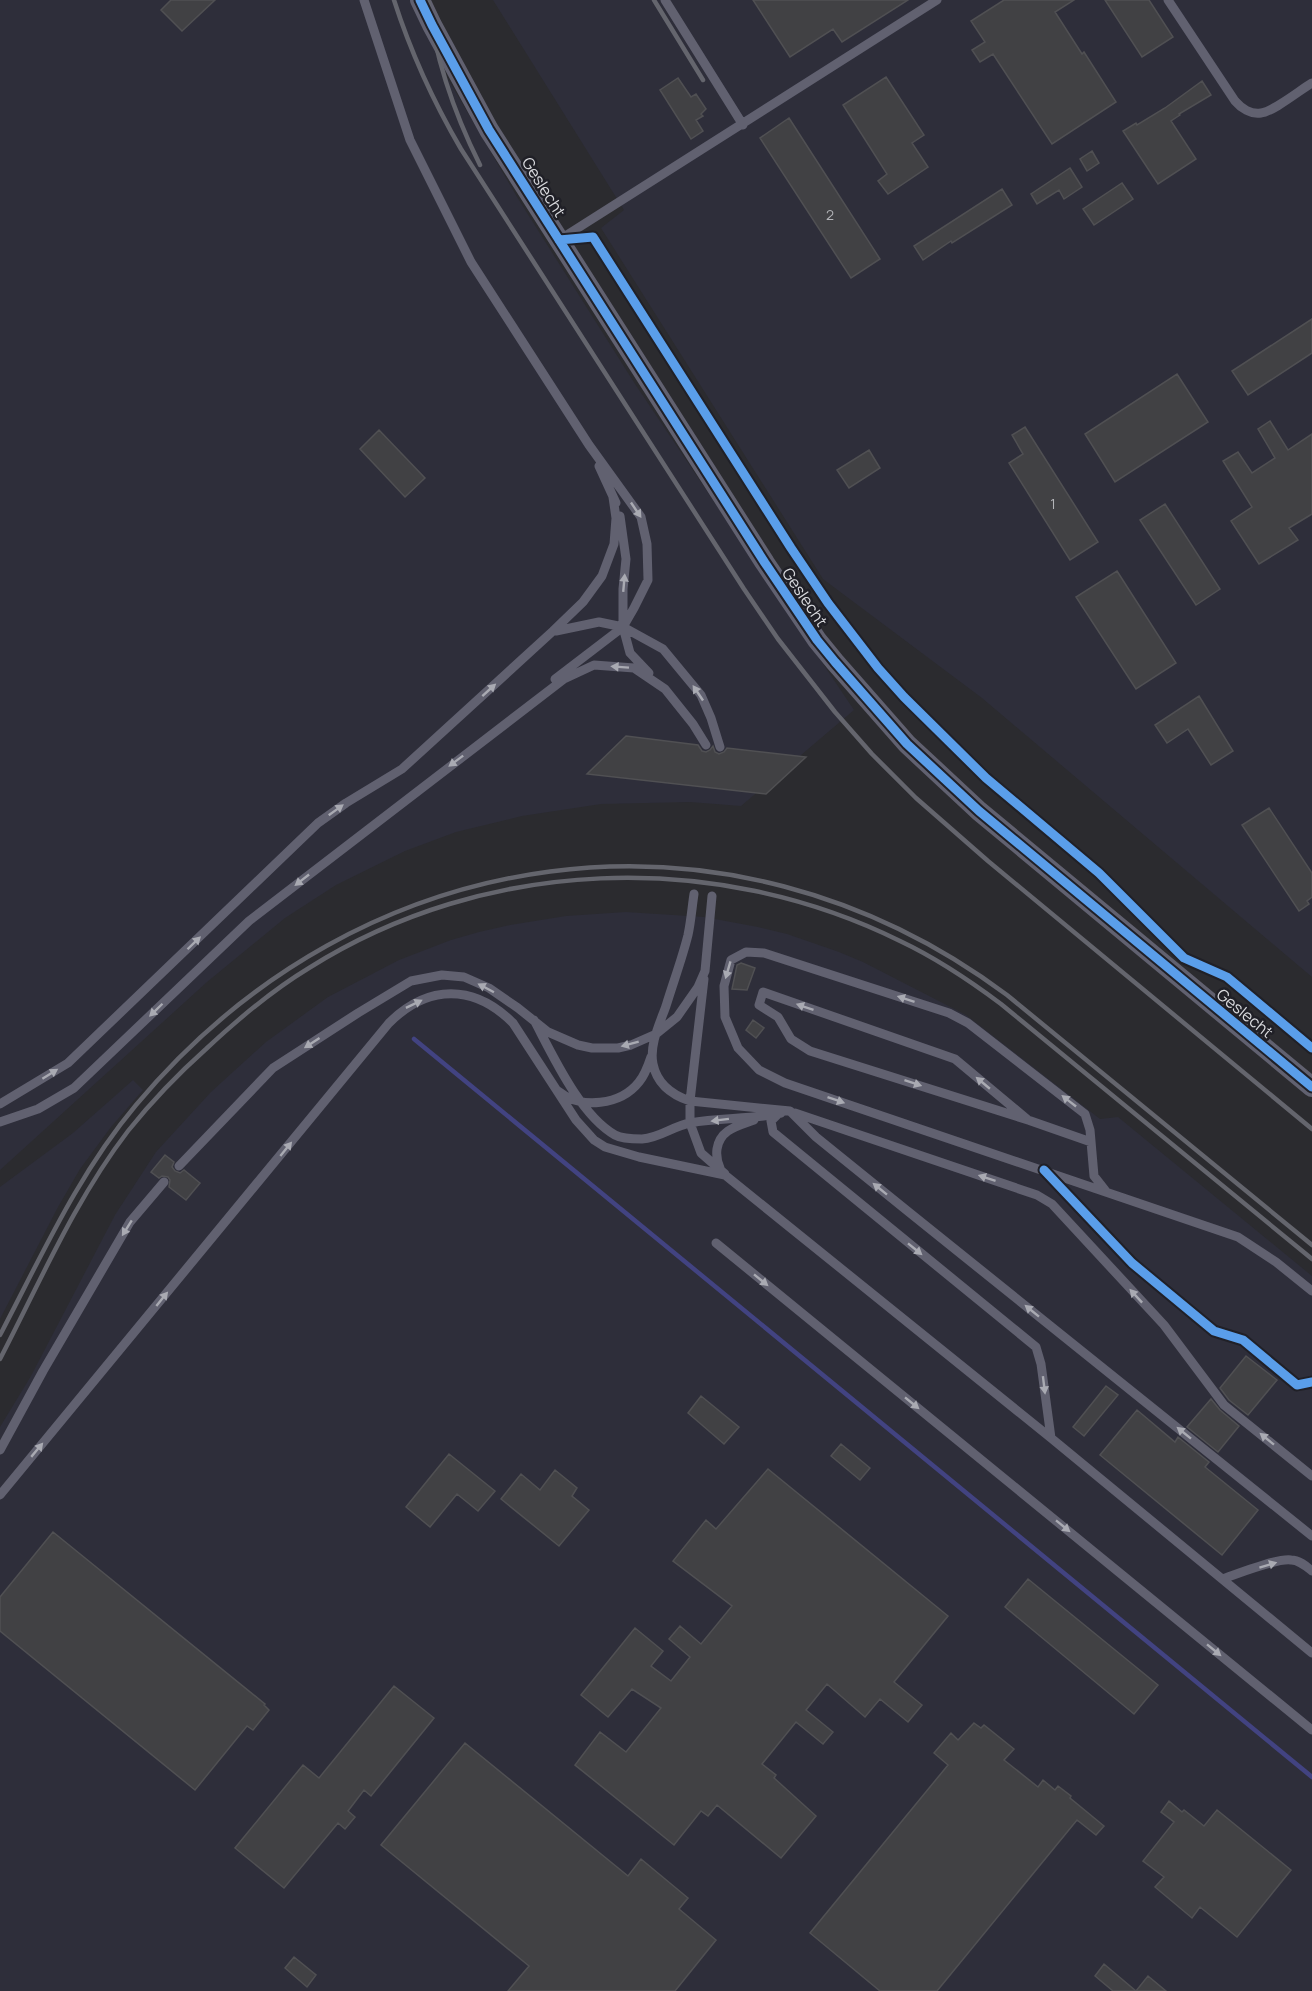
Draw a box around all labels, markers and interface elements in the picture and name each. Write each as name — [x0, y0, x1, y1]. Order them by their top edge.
street label: Geslecht — [517, 153, 571, 221]
house number: 2 — [826, 205, 834, 224]
house number: 1 — [1050, 494, 1056, 513]
one-way arrow — [630, 501, 641, 518]
street label: Geslecht — [777, 563, 833, 631]
one-way arrow — [619, 573, 629, 592]
one-way arrow — [611, 662, 630, 672]
one-way arrow — [481, 684, 496, 697]
one-way arrow — [692, 686, 704, 702]
one-way arrow — [448, 755, 464, 767]
one-way arrow — [328, 804, 344, 816]
one-way arrow — [294, 874, 309, 886]
one-way arrow — [186, 936, 201, 950]
one-way arrow — [723, 961, 732, 979]
one-way arrow — [477, 983, 494, 992]
street label: Geslecht — [1212, 983, 1278, 1043]
one-way arrow — [897, 994, 915, 1003]
one-way arrow — [406, 999, 423, 1008]
one-way arrow — [149, 1002, 163, 1016]
one-way arrow — [796, 1002, 814, 1012]
one-way arrow — [303, 1038, 320, 1049]
one-way arrow — [621, 1040, 640, 1050]
one-way arrow — [42, 1069, 58, 1080]
one-way arrow — [975, 1076, 991, 1089]
one-way arrow — [904, 1079, 922, 1089]
one-way arrow — [827, 1096, 845, 1105]
one-way arrow — [1062, 1096, 1077, 1108]
one-way arrow — [710, 1115, 729, 1124]
one-way arrow — [279, 1141, 292, 1157]
one-way arrow — [978, 1173, 996, 1182]
one-way arrow — [873, 1183, 888, 1196]
one-way arrow — [122, 1220, 133, 1236]
one-way arrow — [907, 1242, 923, 1255]
one-way arrow — [753, 1273, 769, 1286]
one-way arrow — [1130, 1289, 1144, 1303]
one-way arrow — [155, 1291, 168, 1307]
one-way arrow — [1025, 1306, 1040, 1318]
one-way arrow — [1039, 1376, 1049, 1395]
one-way arrow — [904, 1396, 919, 1409]
one-way arrow — [1177, 1428, 1192, 1440]
one-way arrow — [1259, 1433, 1275, 1446]
one-way arrow — [31, 1442, 44, 1458]
one-way arrow — [1055, 1520, 1071, 1533]
one-way arrow — [1259, 1560, 1277, 1569]
one-way arrow — [1206, 1643, 1222, 1656]

